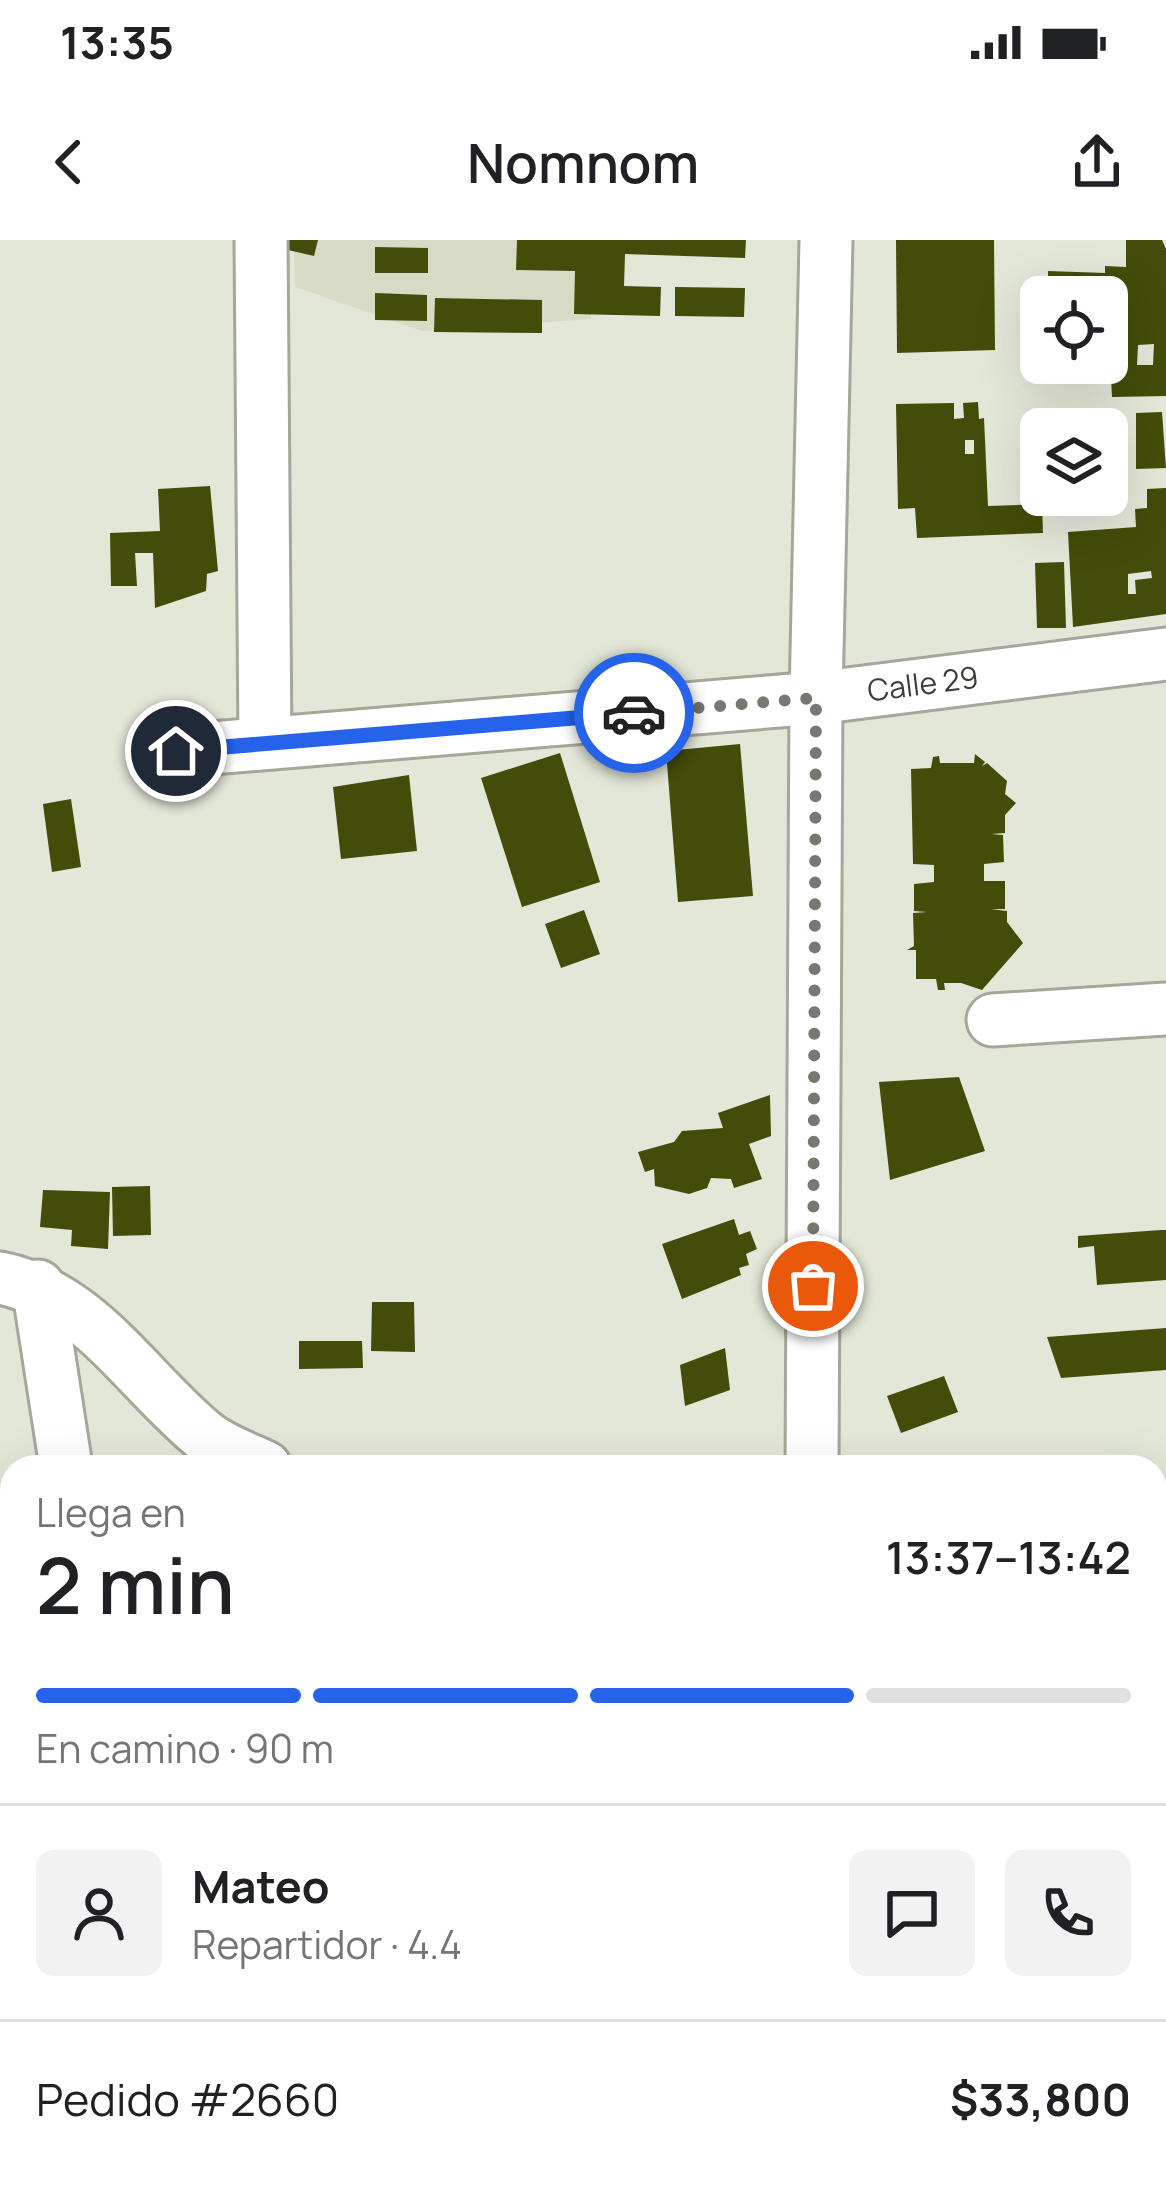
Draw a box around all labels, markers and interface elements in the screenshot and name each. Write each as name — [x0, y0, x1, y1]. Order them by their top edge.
text: 13:35 — [60, 11, 174, 73]
text: Nomnom — [467, 125, 699, 199]
icon: back — [36, 129, 102, 195]
icon: share — [1064, 129, 1130, 195]
map controls — [1020, 276, 1128, 516]
button: locate — [1020, 276, 1128, 384]
button: layers — [1020, 408, 1128, 516]
courier — [574, 653, 694, 773]
street label: Calle 29 — [865, 656, 981, 710]
icon: car — [601, 680, 667, 746]
pin — [125, 700, 227, 802]
icon: home — [143, 718, 209, 784]
pin — [762, 1235, 864, 1337]
icon: bag — [780, 1253, 846, 1319]
text: Llega en — [36, 1485, 186, 1539]
text: 13:37–13:42 — [886, 1526, 1131, 1588]
text: 2 min — [36, 1531, 235, 1637]
text: En camino · 90 m — [36, 1721, 334, 1775]
button: person — [36, 1850, 162, 1976]
button: chat — [849, 1850, 975, 1976]
button: phone — [1005, 1850, 1131, 1976]
text: Mateo — [192, 1855, 330, 1917]
text: Repartidor · 4.4 — [192, 1917, 462, 1971]
text: Pedido #2660 — [36, 2068, 339, 2130]
text: $33,800 — [950, 2068, 1131, 2130]

